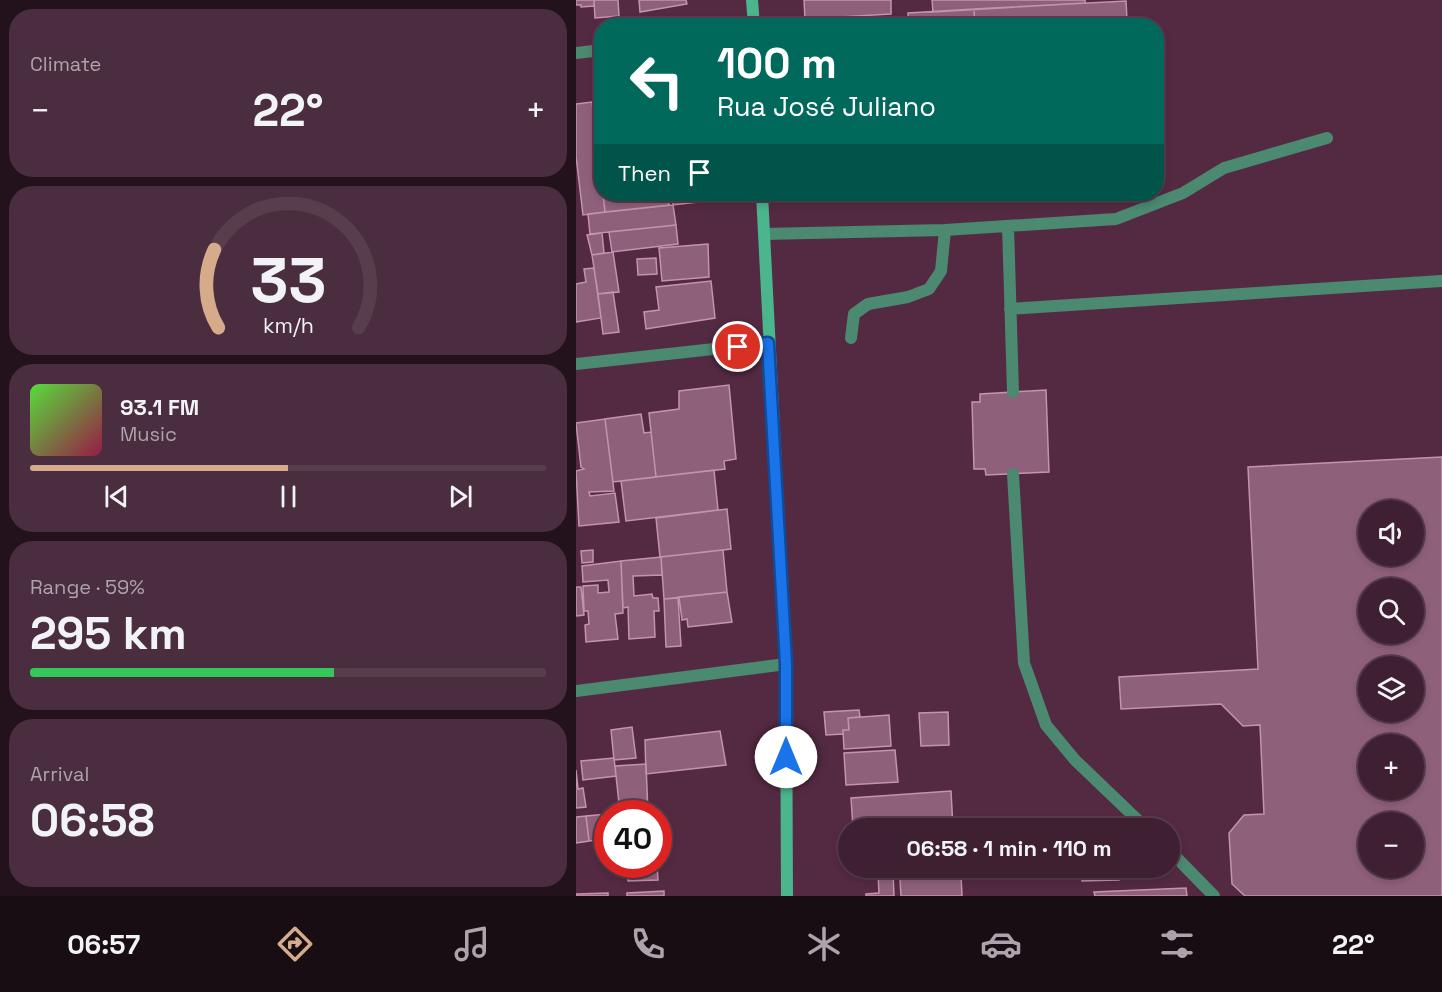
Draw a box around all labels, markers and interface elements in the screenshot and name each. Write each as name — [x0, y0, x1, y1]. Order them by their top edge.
text: 100 m — [717, 37, 837, 90]
icon: left — [618, 42, 696, 120]
text: Climate — [30, 51, 101, 77]
text: 22° — [252, 82, 324, 139]
text: Rua José Juliano — [717, 89, 936, 124]
text: − — [30, 90, 50, 132]
text: + — [526, 90, 546, 132]
icon: arrive — [683, 156, 716, 189]
text: Then — [618, 159, 671, 187]
text: 33 — [250, 241, 326, 320]
text: km/h — [262, 312, 314, 339]
pin — [712, 321, 763, 372]
icon: arrive — [721, 330, 754, 363]
text: 93.1 FM — [120, 393, 199, 421]
text: Music — [120, 421, 177, 447]
icon: previous — [100, 480, 133, 513]
icon: pause — [272, 480, 305, 513]
icon: next — [444, 480, 477, 513]
map controls — [1358, 500, 1424, 878]
button: sound — [1358, 500, 1424, 566]
text: Range · 59% — [30, 574, 145, 600]
button: search — [1358, 578, 1424, 644]
text: 295 km — [30, 605, 187, 662]
button: layers — [1358, 656, 1424, 722]
position arrow — [754, 725, 818, 789]
button: + — [1358, 734, 1424, 800]
text: Arrival — [30, 761, 89, 787]
text: 06:58 — [30, 792, 154, 849]
speed limit sign: 40 — [594, 800, 672, 878]
button: − — [1358, 812, 1424, 878]
text: 06:58 · 1 min · 110 m — [907, 834, 1112, 862]
icon: directions — [274, 923, 316, 965]
icon: music — [451, 923, 493, 965]
icon: phone — [627, 923, 669, 965]
icon: climate — [803, 923, 845, 965]
icon: car — [980, 923, 1022, 965]
icon: filters — [1156, 923, 1198, 965]
text: 06:57 — [67, 927, 140, 962]
text: 22° — [1332, 927, 1375, 962]

